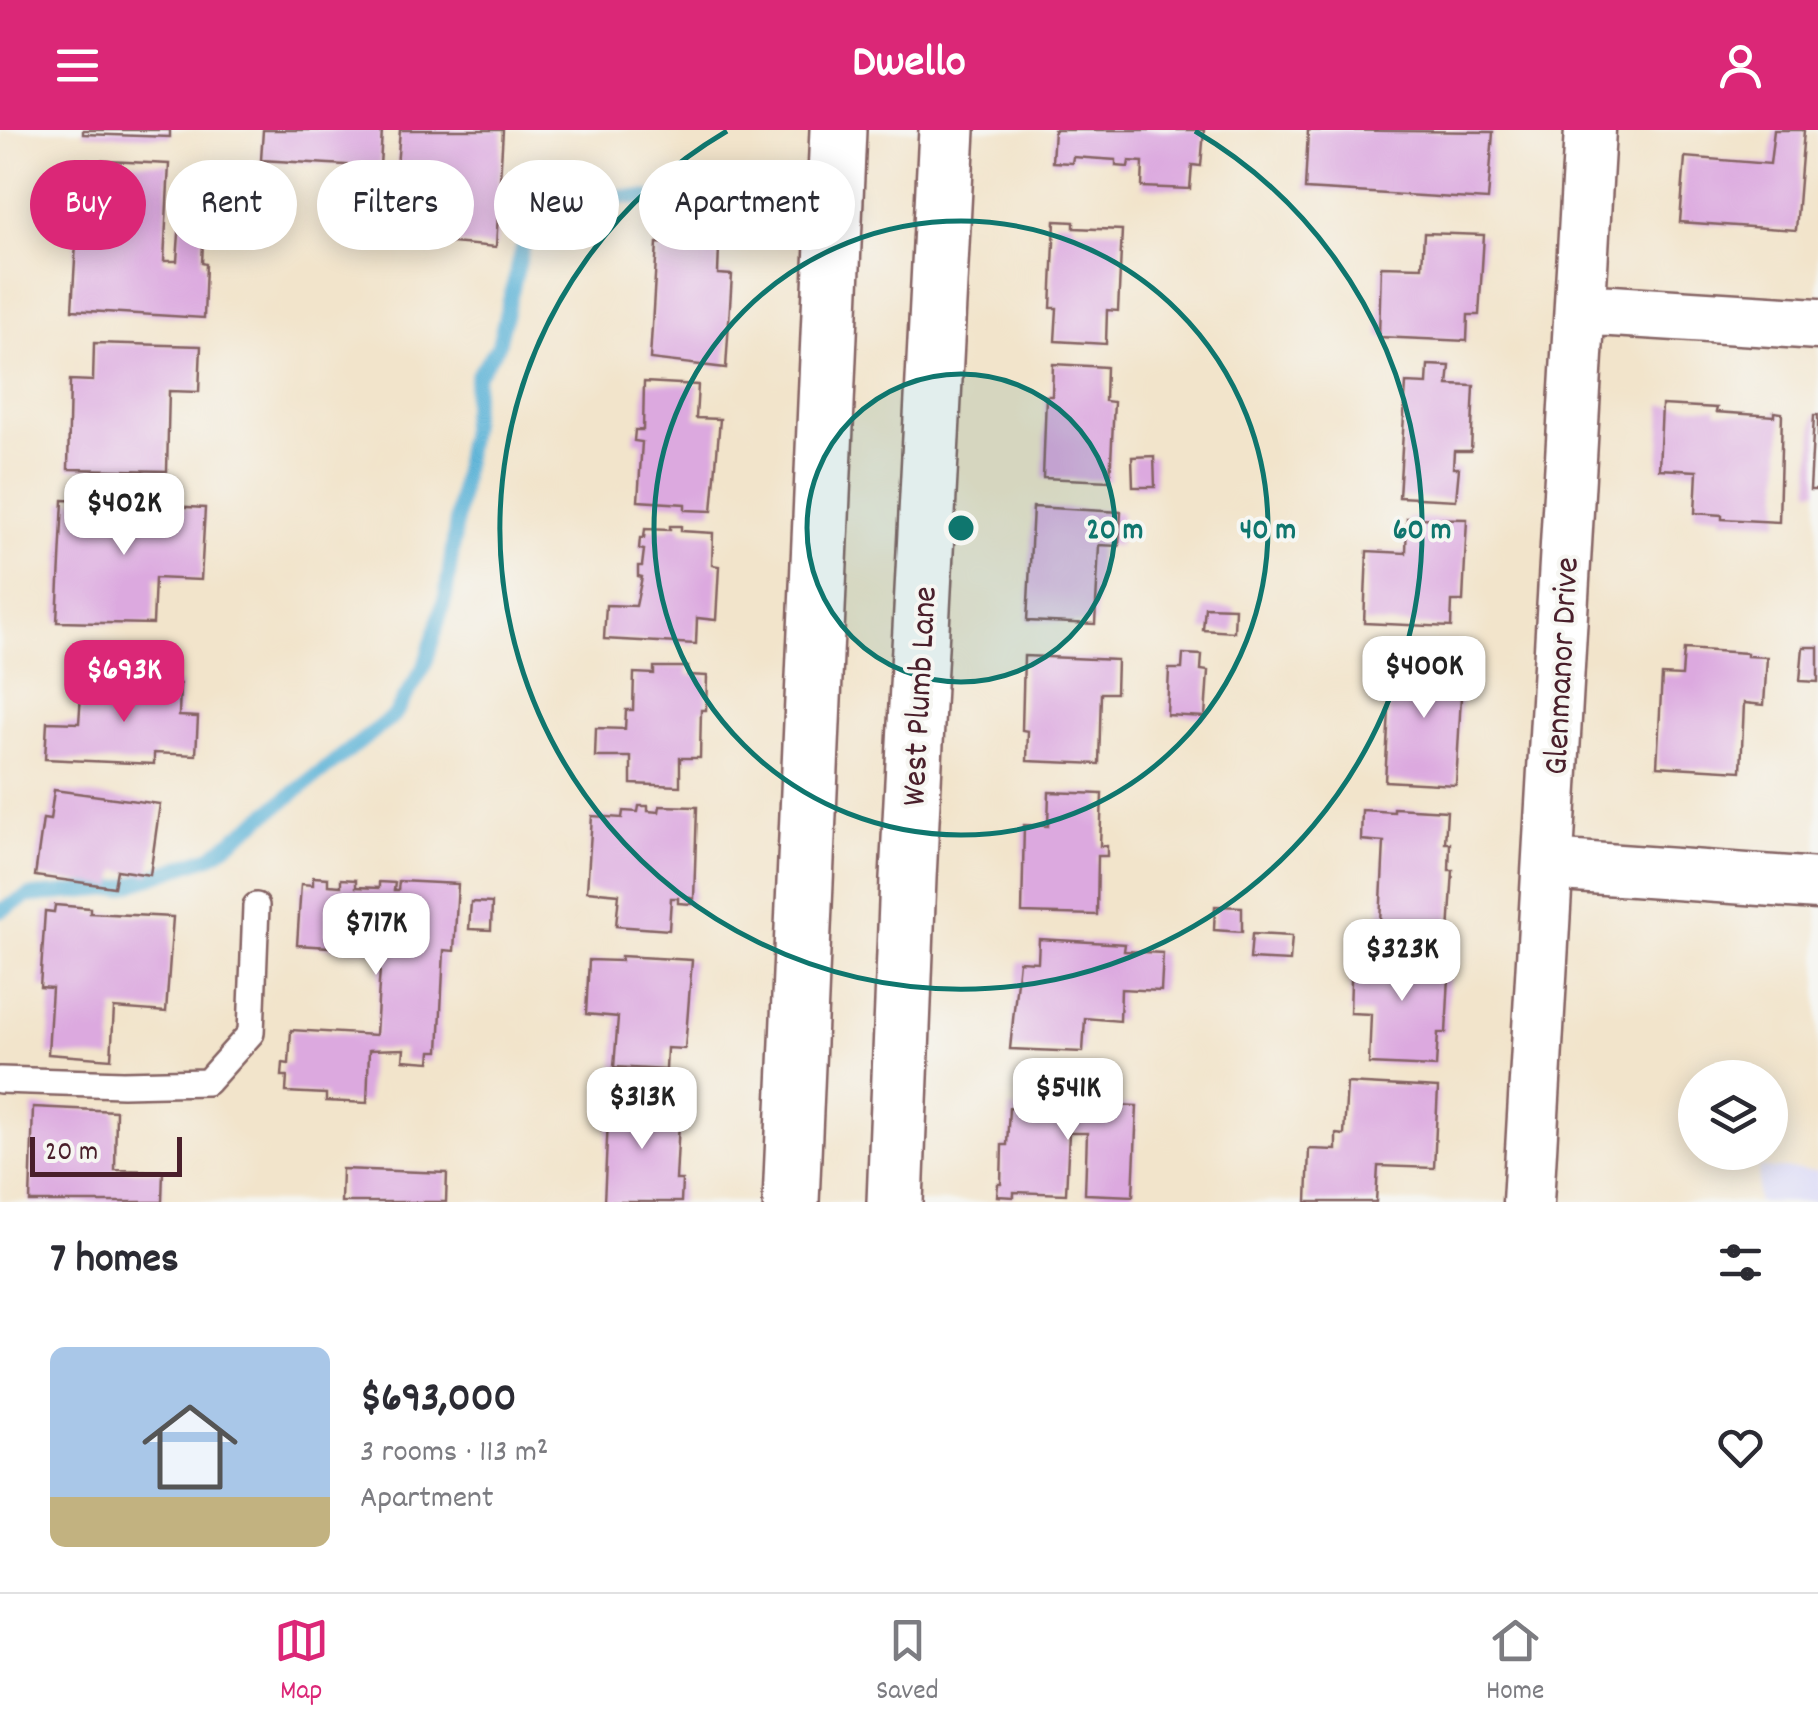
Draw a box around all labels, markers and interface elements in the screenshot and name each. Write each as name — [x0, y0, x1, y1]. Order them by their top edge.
text: Dwello — [852, 33, 966, 97]
icon: menu — [50, 38, 105, 93]
icon: person — [1713, 38, 1768, 93]
chip: Buy — [30, 160, 146, 250]
chip: Rent — [166, 160, 297, 250]
chip: Filters — [317, 160, 474, 250]
chip: New — [494, 160, 619, 250]
chip: Apartment — [639, 160, 855, 250]
pin: $402K — [54, 473, 194, 558]
text: $402K — [86, 482, 162, 528]
centre of rings — [943, 510, 979, 546]
text: 20 m — [1087, 511, 1143, 554]
text: 40 m — [1240, 511, 1296, 554]
text: 60 m — [1393, 511, 1451, 554]
street label: Glenmanor Drive — [1533, 556, 1595, 777]
street label: West Plumb Lane — [891, 585, 953, 807]
pin: $400K — [1354, 636, 1494, 721]
pin: $693K — [54, 640, 194, 725]
text: $400K — [1384, 645, 1464, 691]
text: $693K — [86, 649, 162, 695]
pin: $717K — [306, 893, 446, 978]
text: $717K — [345, 902, 407, 948]
pin: $323K — [1332, 919, 1472, 1004]
text: $323K — [1365, 928, 1439, 974]
pin: $541K — [998, 1058, 1138, 1143]
map controls — [1678, 1060, 1788, 1170]
button: layers — [1678, 1060, 1788, 1170]
pin: $313K — [572, 1067, 712, 1152]
text: $541K — [1035, 1067, 1101, 1113]
text: $313K — [609, 1076, 675, 1122]
scale bar — [30, 1132, 182, 1176]
text: 20 m — [45, 1134, 98, 1174]
text: 7 homes — [50, 1232, 179, 1292]
icon: filters — [1713, 1235, 1768, 1290]
text: $693,000 — [360, 1371, 516, 1431]
icon: home — [130, 1387, 250, 1507]
icon: heart — [1713, 1420, 1768, 1475]
text: 3 rooms · 113 m² — [360, 1431, 549, 1477]
text: Apartment — [360, 1477, 494, 1523]
tab: Map — [274, 1613, 329, 1713]
tab: Saved — [876, 1613, 939, 1713]
tab: Home — [1486, 1613, 1544, 1713]

